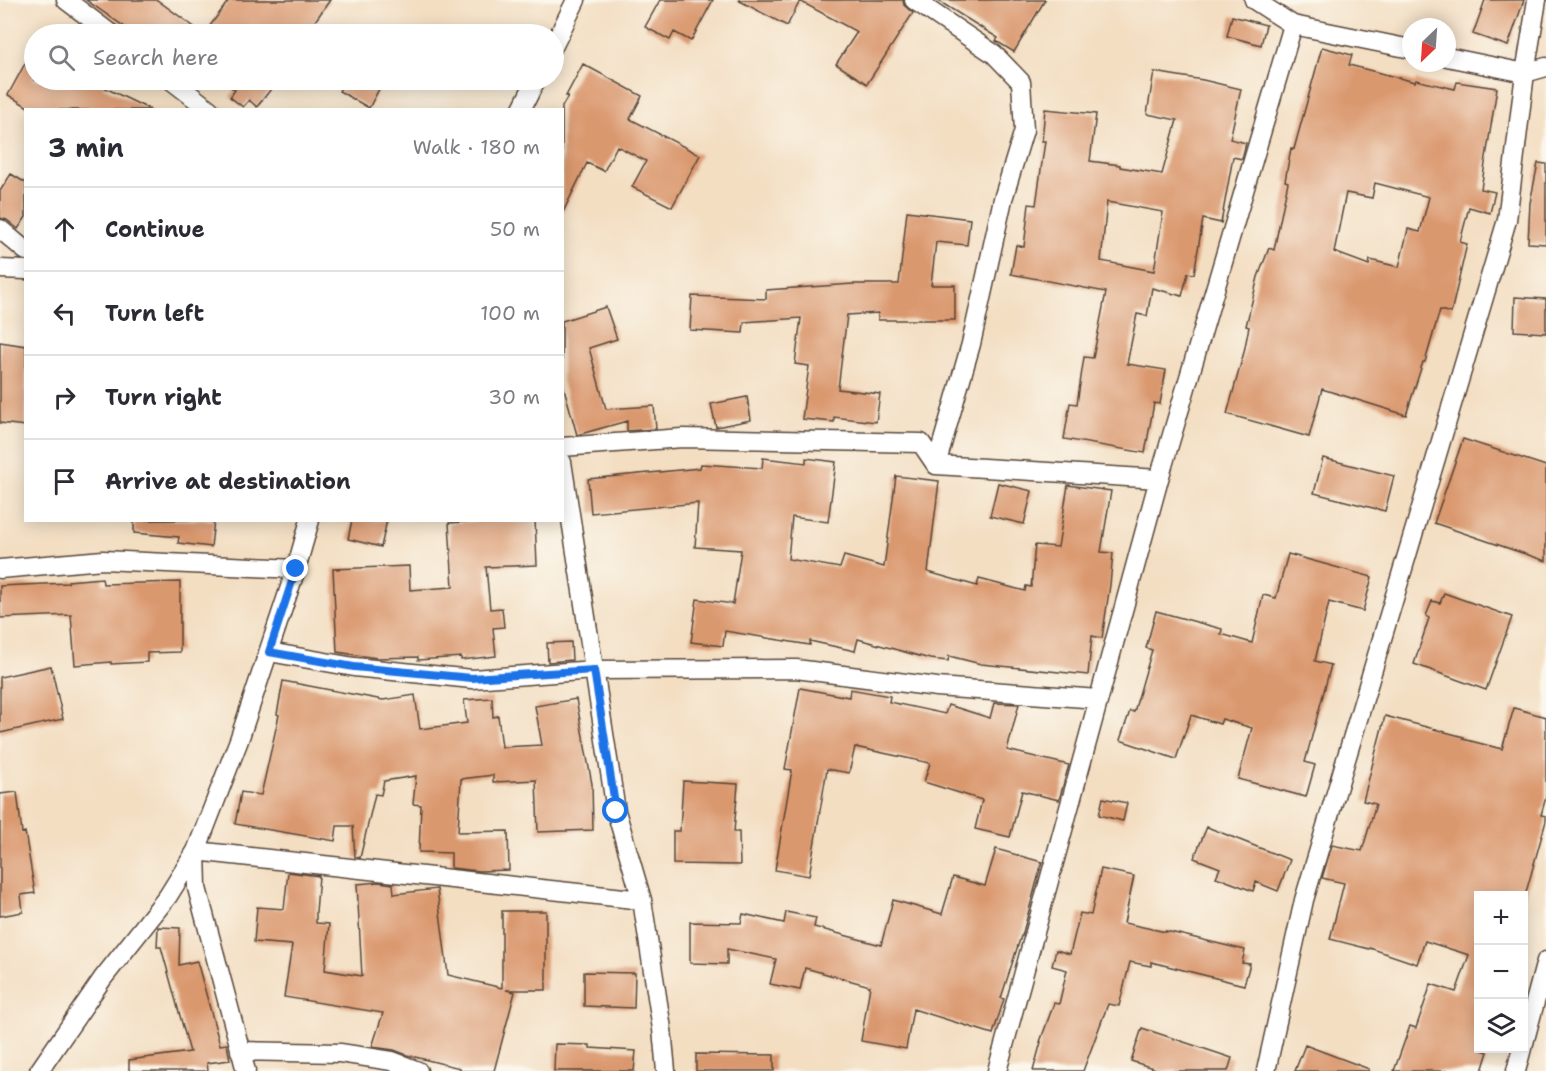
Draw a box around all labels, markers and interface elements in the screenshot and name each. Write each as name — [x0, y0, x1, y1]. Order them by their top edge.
north arrow — [1402, 18, 1456, 72]
search box — [24, 24, 564, 90]
icon: search — [45, 41, 78, 74]
text: Search here — [93, 43, 219, 72]
text: 3 min — [48, 130, 124, 165]
text: Walk · 180 m — [413, 134, 540, 160]
icon: ahead — [48, 213, 81, 246]
text: Continue — [105, 215, 205, 244]
text: 50 m — [490, 216, 540, 242]
icon: left — [48, 297, 81, 330]
text: Turn left — [105, 299, 204, 328]
text: 100 m — [480, 300, 540, 326]
icon: right — [48, 381, 81, 414]
text: Turn right — [105, 383, 222, 412]
text: 30 m — [488, 384, 540, 410]
icon: arrive — [48, 465, 81, 498]
text: Arrive at destination — [105, 467, 351, 496]
route end — [282, 555, 308, 581]
route start — [602, 797, 628, 823]
map controls — [1474, 891, 1528, 1053]
button: + — [1474, 891, 1528, 945]
button: − — [1474, 945, 1528, 999]
button: layers — [1474, 999, 1528, 1053]

